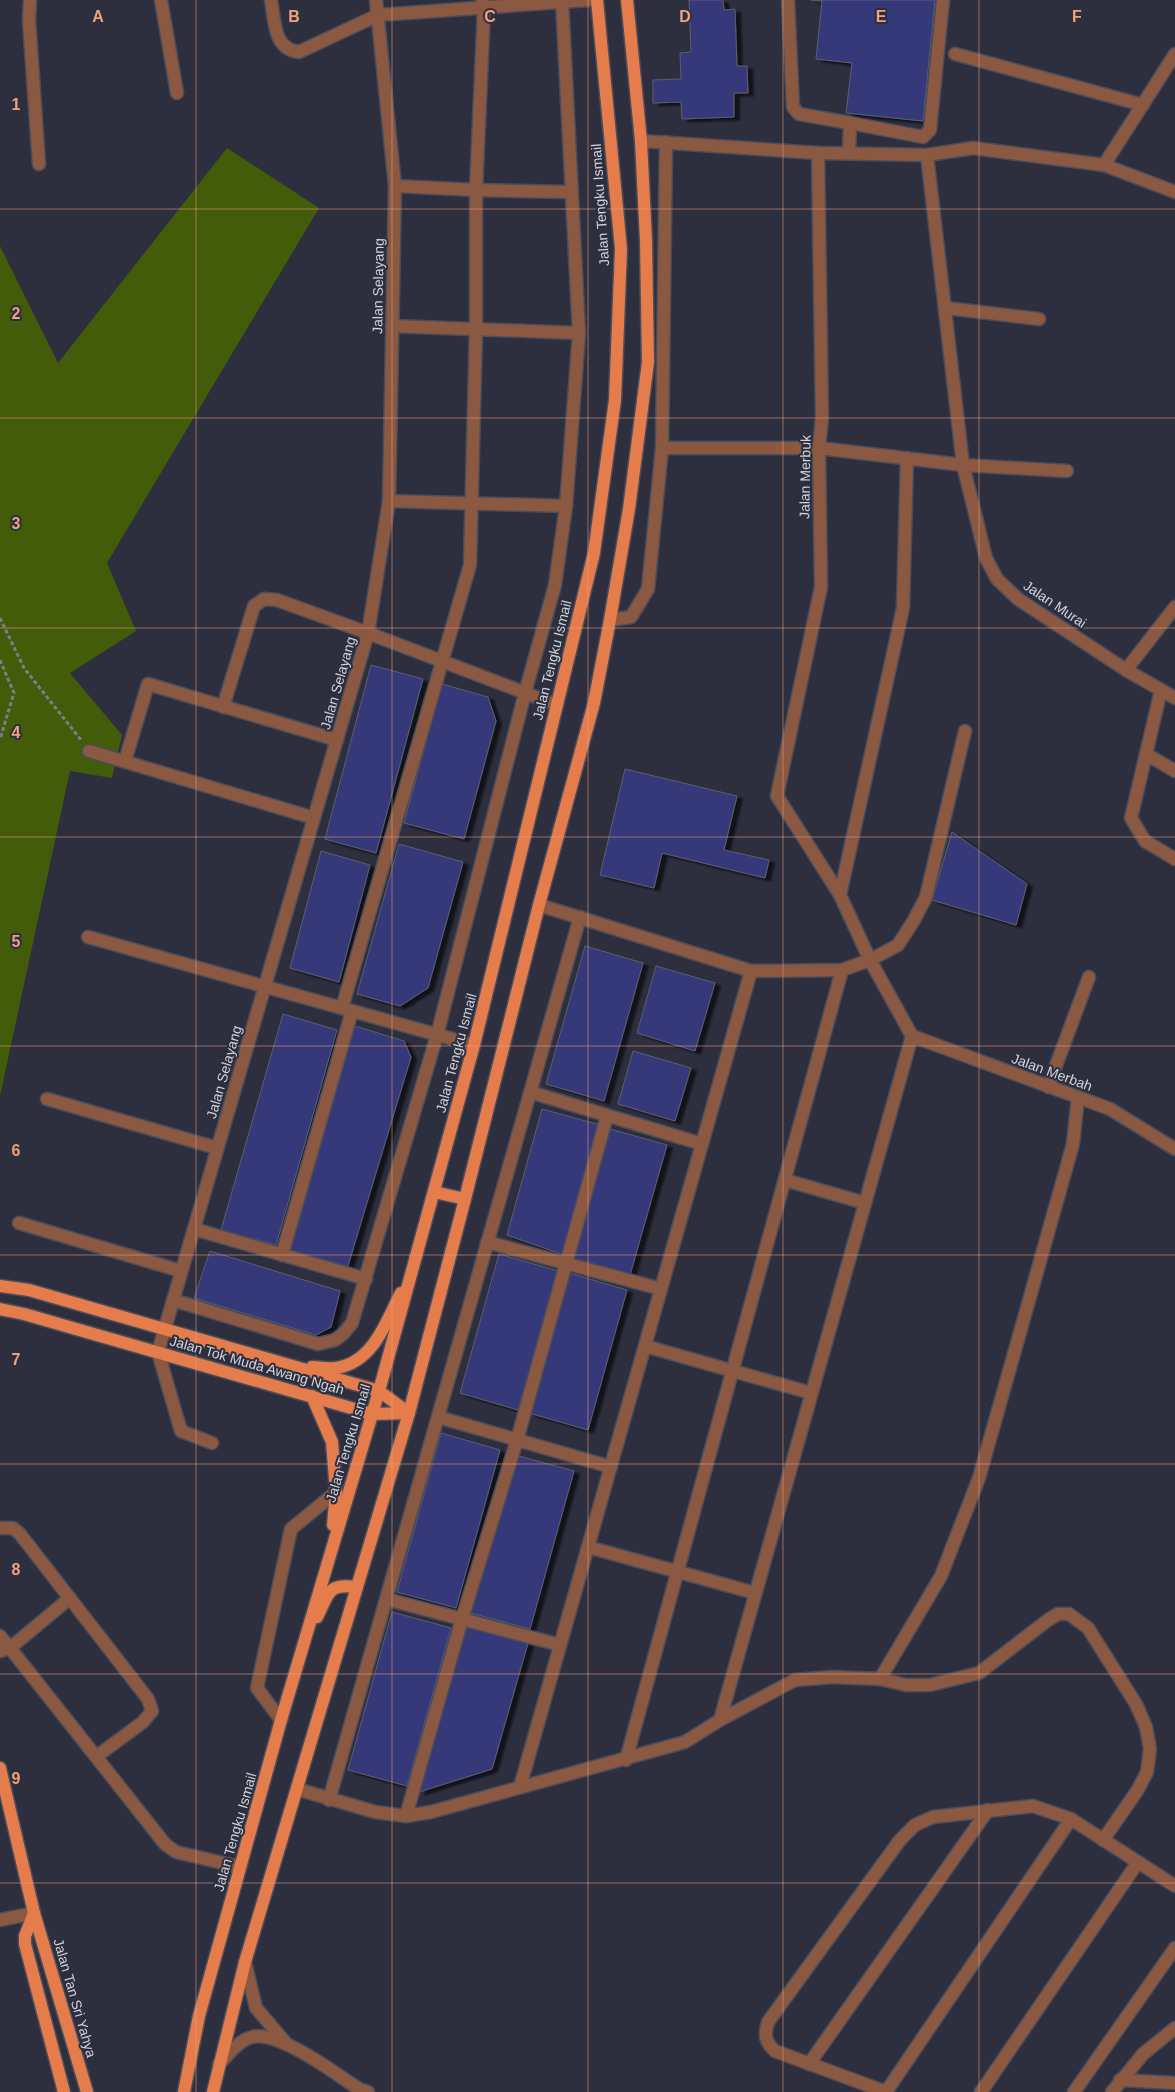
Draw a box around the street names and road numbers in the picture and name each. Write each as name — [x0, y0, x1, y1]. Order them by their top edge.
street label: Jalan Tengku Ismail — [588, 143, 612, 267]
street label: Jalan Selayang — [369, 238, 387, 334]
street label: Jalan Merbuk — [796, 434, 814, 519]
street label: Jalan Murai — [1021, 577, 1089, 631]
street label: Jalan Tengku Ismail — [529, 599, 575, 721]
street label: Jalan Selayang — [317, 635, 359, 731]
street label: Jalan Tengku Ismail — [432, 992, 480, 1114]
street label: Jalan Selayang — [203, 1024, 245, 1120]
street label: Jalan Merbah — [1009, 1050, 1095, 1094]
street label: Jalan Tok Muda Awang Ngah — [168, 1332, 346, 1398]
street label: Jalan Tengku Ismail — [322, 1382, 374, 1504]
street label: Jalan Tengku Ismail — [210, 1771, 260, 1893]
street label: Jalan Tan Sri Yahya — [50, 1937, 100, 2060]

